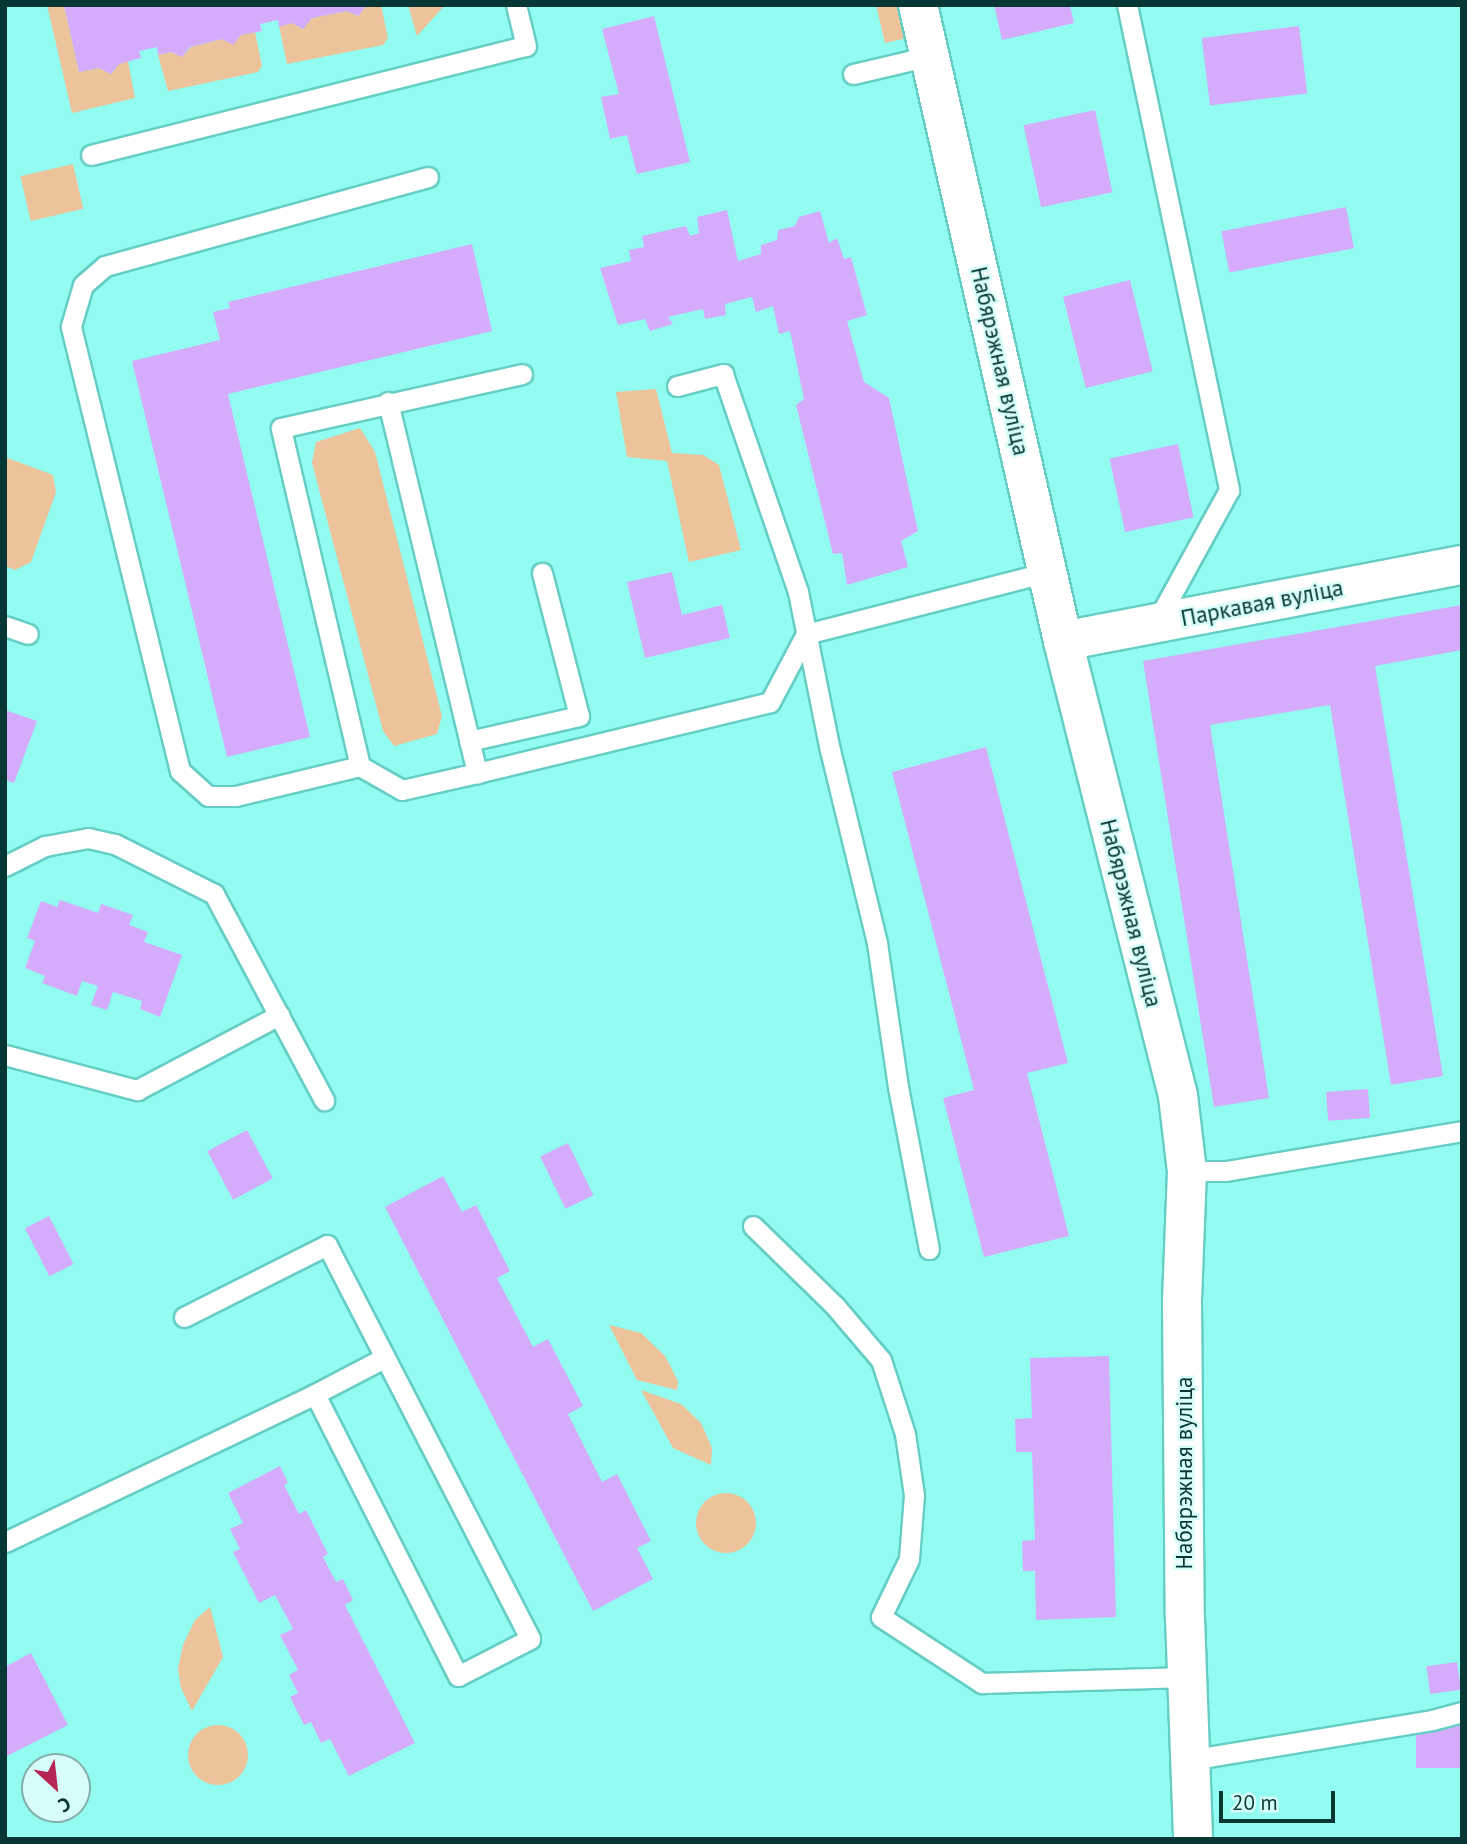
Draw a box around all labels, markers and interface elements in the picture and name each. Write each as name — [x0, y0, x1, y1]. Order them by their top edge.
street label: Набярэжная вуліца — [965, 264, 1035, 458]
street label: Паркавая вуліца — [1178, 574, 1346, 632]
street label: Набярэжная вуліца — [1094, 816, 1168, 1010]
street label: Набярэжная вуліца — [1170, 1377, 1198, 1569]
north arrow — [21, 1753, 91, 1823]
scale bar — [1222, 1778, 1338, 1822]
text: 20 m — [1232, 1789, 1278, 1816]
text: С — [54, 1792, 75, 1818]

